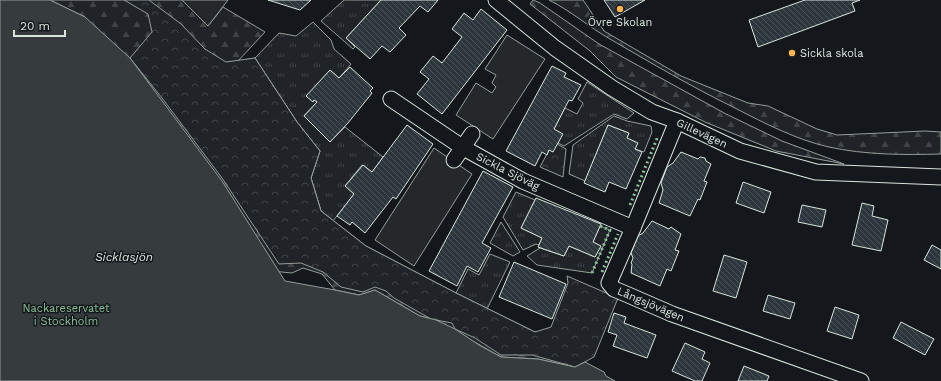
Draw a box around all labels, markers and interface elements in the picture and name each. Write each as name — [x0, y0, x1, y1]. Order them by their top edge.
marker: Övre Skolan — [615, 4, 625, 14]
scale bar — [14, 12, 65, 38]
place label: Övre Skolan — [588, 15, 652, 29]
text: 20 m — [20, 19, 50, 33]
place label: Sickla skola — [800, 47, 863, 60]
marker: Sickla skola — [787, 48, 797, 58]
street label: Gillevägen — [674, 116, 729, 151]
street label: Sickla Sjöväg — [474, 150, 542, 193]
water label: Sicklasjön — [95, 250, 153, 264]
street label: Långsjövägen — [615, 284, 686, 324]
park label: Nackareservatet i Stockholm — [22, 302, 110, 328]

